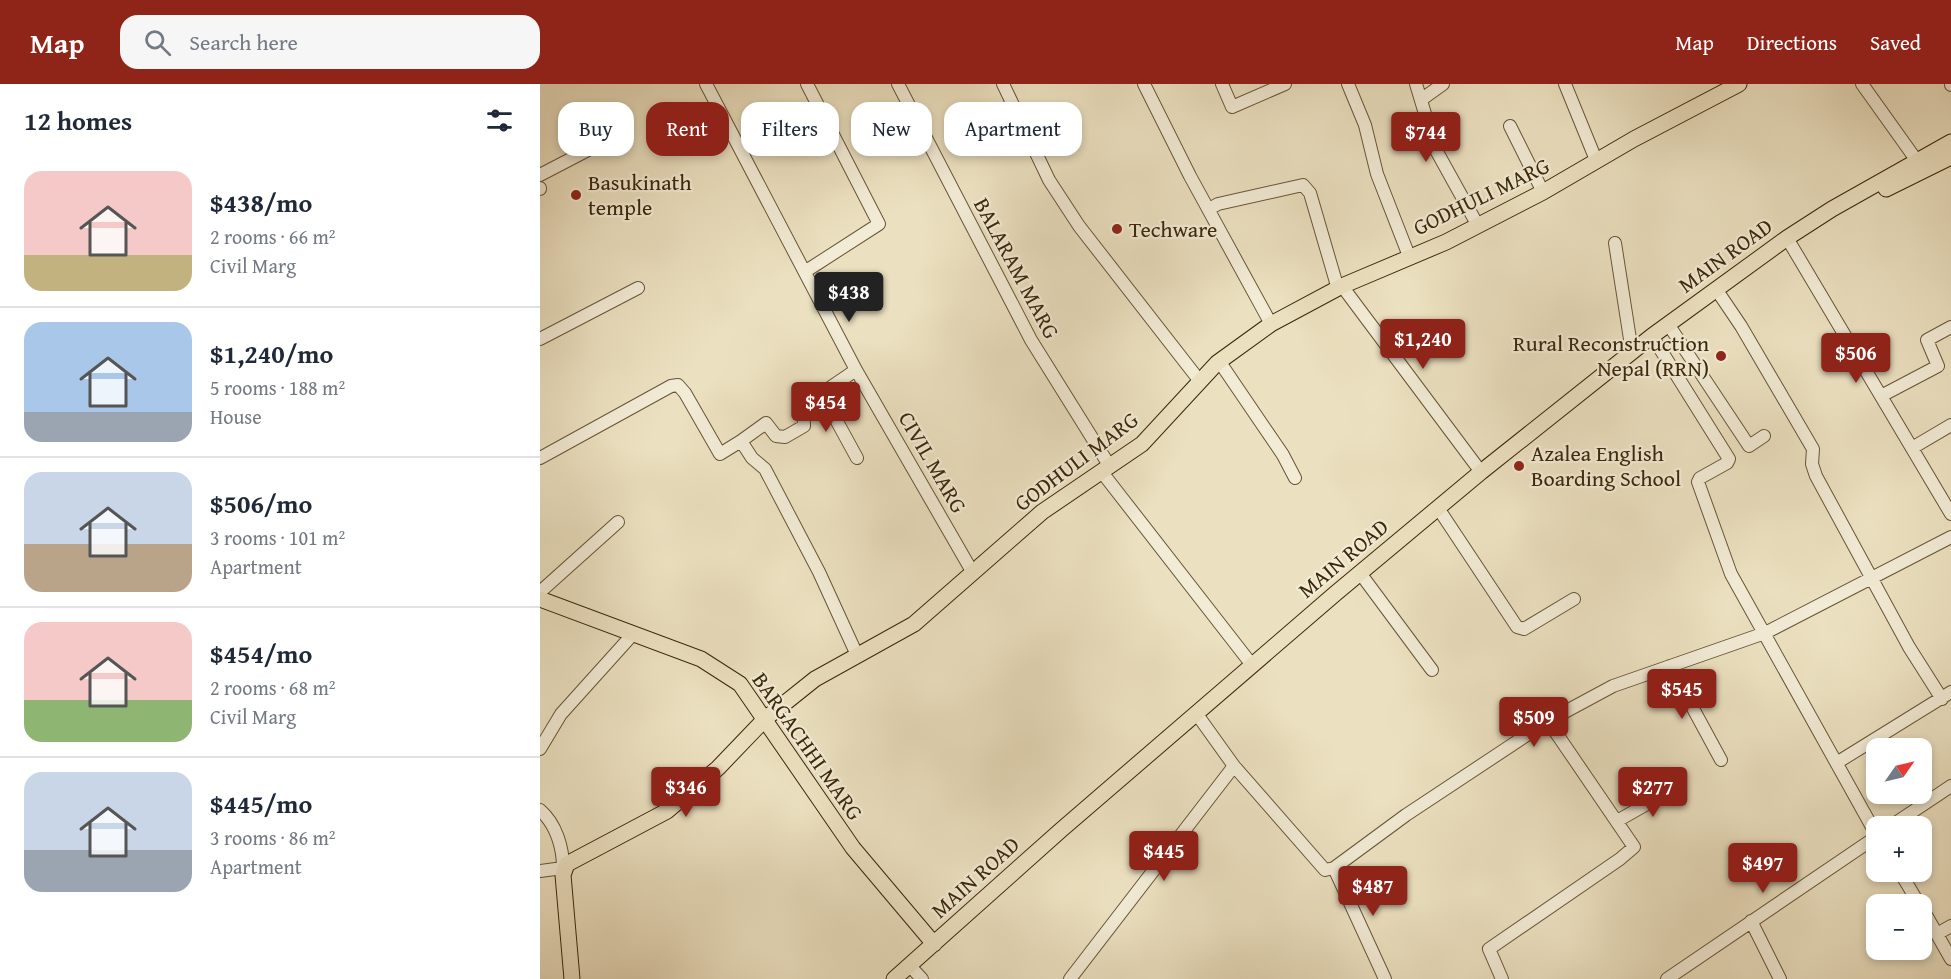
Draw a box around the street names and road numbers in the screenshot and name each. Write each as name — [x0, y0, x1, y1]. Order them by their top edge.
street label: GODHULI MARG — [1407, 149, 1555, 243]
street label: BALARAM MARG — [966, 192, 1068, 344]
street label: MAIN ROAD — [1671, 210, 1779, 300]
street label: GODHULI MARG — [1007, 404, 1145, 518]
street label: CIVIL MARG — [891, 405, 975, 519]
street label: MAIN ROAD — [1291, 511, 1395, 605]
street label: BARGACHHI MARG — [745, 665, 871, 827]
street label: MAIN ROAD — [924, 828, 1026, 926]

